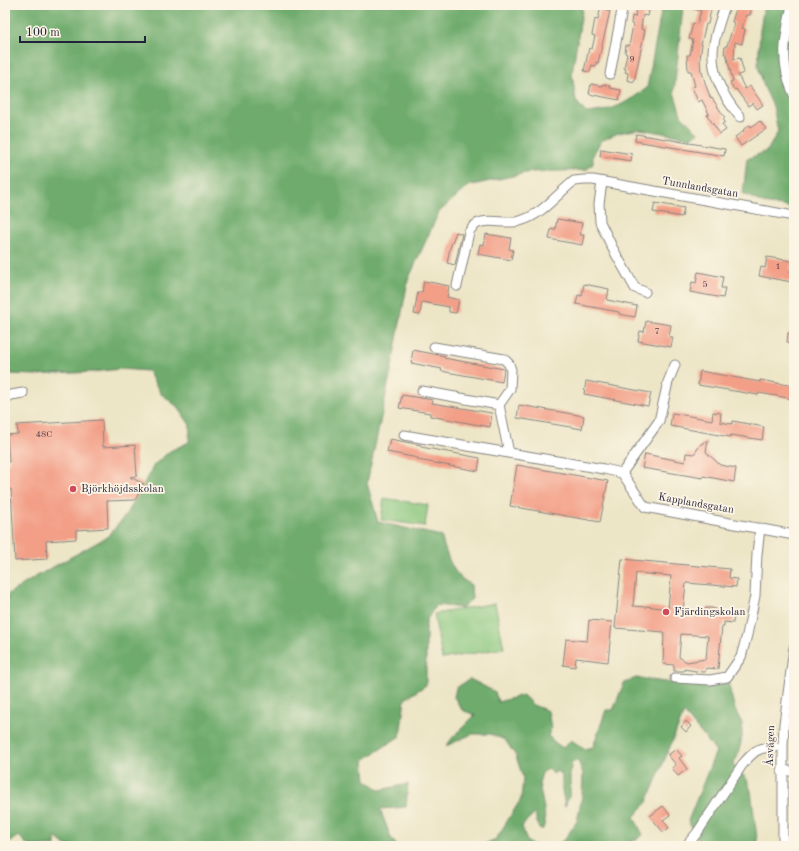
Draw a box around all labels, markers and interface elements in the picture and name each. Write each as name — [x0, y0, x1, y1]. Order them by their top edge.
scale bar — [20, 18, 145, 44]
text: 100 m — [26, 27, 60, 39]
house number: 9 — [629, 55, 635, 64]
street label: Tunnlandsgatan — [661, 176, 739, 200]
house number: 1 — [775, 262, 781, 271]
house number: 5 — [702, 280, 708, 289]
house number: 7 — [654, 327, 660, 336]
house number: 48C — [36, 430, 52, 439]
marker: Björkhöjdsskolan — [68, 484, 78, 494]
place label: Björkhöjdsskolan — [81, 484, 164, 495]
street label: Kapplandsgatan — [657, 492, 735, 516]
marker: Fjärdingskolan — [661, 607, 671, 617]
place label: Fjärdingskolan — [674, 607, 745, 618]
street label: Åsvägen — [762, 725, 777, 767]

